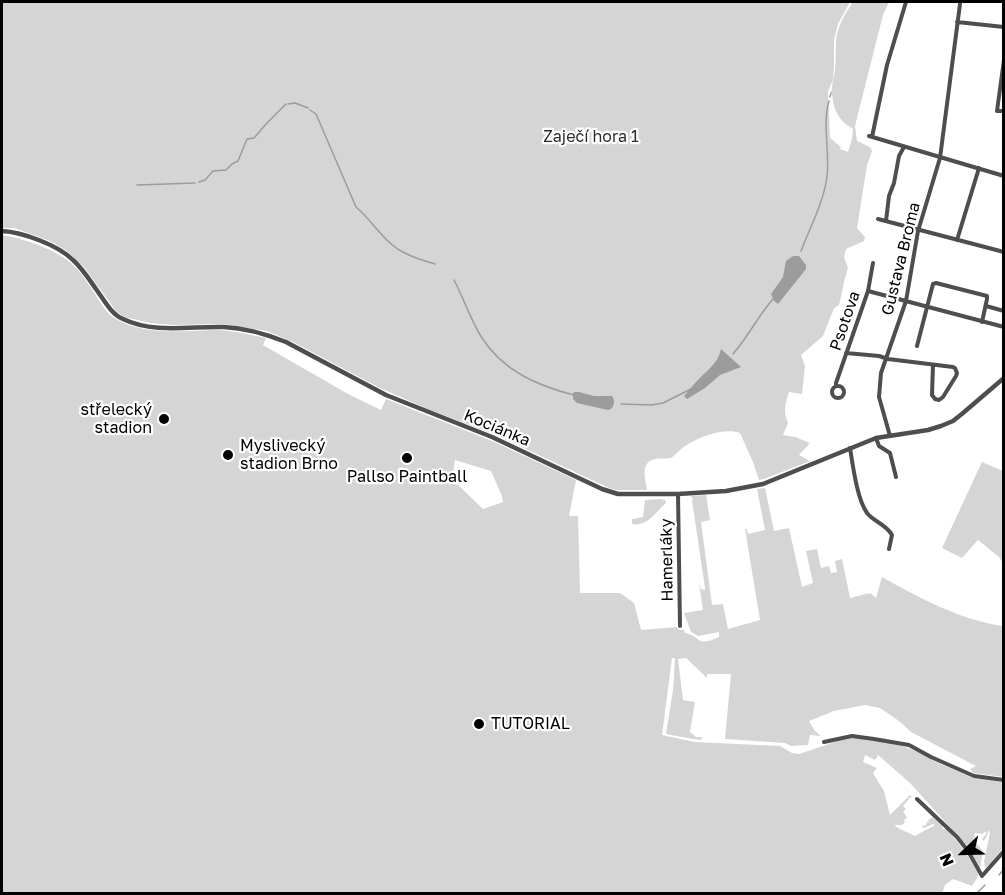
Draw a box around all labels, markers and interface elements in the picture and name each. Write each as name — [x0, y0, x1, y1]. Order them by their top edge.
park label: Zaječí hora 1 — [543, 127, 639, 147]
street label: Gustava Broma — [878, 201, 924, 317]
street label: Psotova — [826, 289, 864, 353]
place label: střelecký stadion — [80, 400, 152, 438]
street label: Kociánka — [461, 405, 533, 451]
marker: střelecký stadion — [157, 412, 171, 426]
place label: Myslivecký stadion Brno — [240, 436, 338, 474]
marker: Myslivecký stadion Brno — [221, 448, 235, 462]
marker: Pallso Paintball — [400, 451, 414, 465]
place label: Pallso Paintball — [347, 467, 467, 487]
street label: Hamerláky — [657, 518, 677, 602]
place label: TUTORIAL — [491, 714, 570, 734]
marker: TUTORIAL — [472, 717, 486, 731]
north arrow — [933, 823, 993, 883]
text: N — [935, 851, 958, 870]

